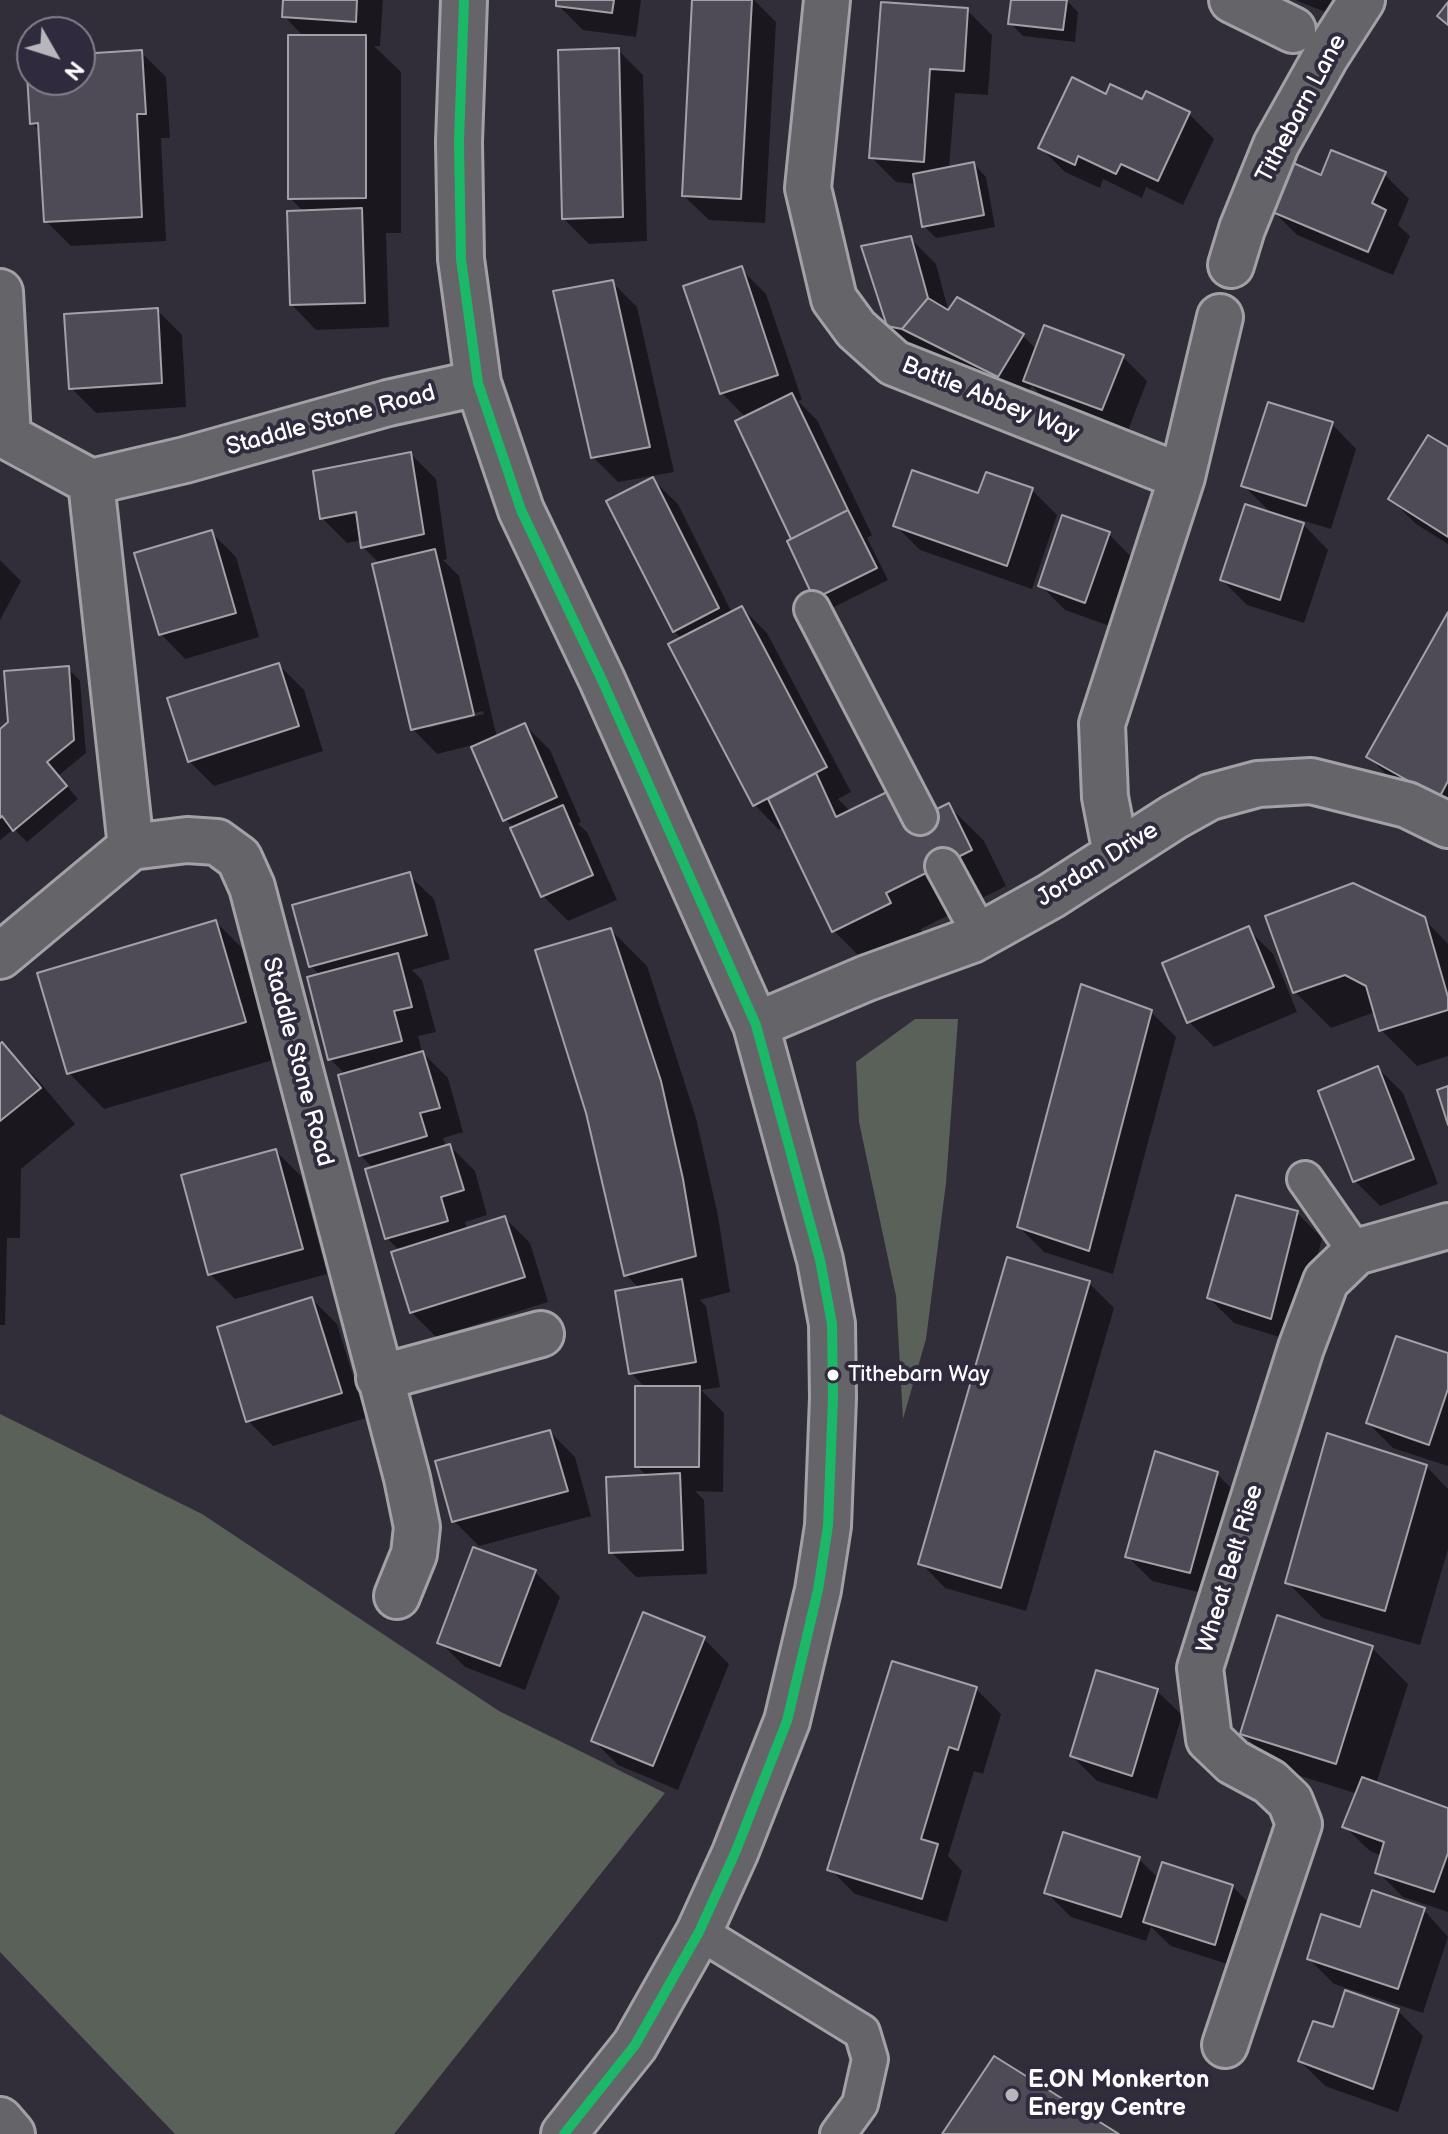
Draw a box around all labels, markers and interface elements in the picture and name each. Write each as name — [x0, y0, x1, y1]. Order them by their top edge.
north arrow — [16, 16, 96, 96]
street label: Tithebarn Lane — [1251, 30, 1353, 188]
text: N — [58, 55, 89, 85]
street label: Battle Abbey Way — [897, 351, 1083, 449]
street label: Staddle Stone Road — [223, 379, 439, 463]
street label: Jordan Drive — [1032, 816, 1164, 914]
street label: Staddle Stone Road — [255, 954, 339, 1170]
place label: Tithebarn Way — [848, 1362, 990, 1388]
marker: Tithebarn Way — [825, 1367, 841, 1383]
street label: Wheat Belt Rise — [1192, 1481, 1270, 1657]
place label: E.ON Monkerton Energy Centre — [1028, 2067, 1209, 2123]
marker: E.ON Monkerton Energy Centre — [1003, 2086, 1021, 2104]

